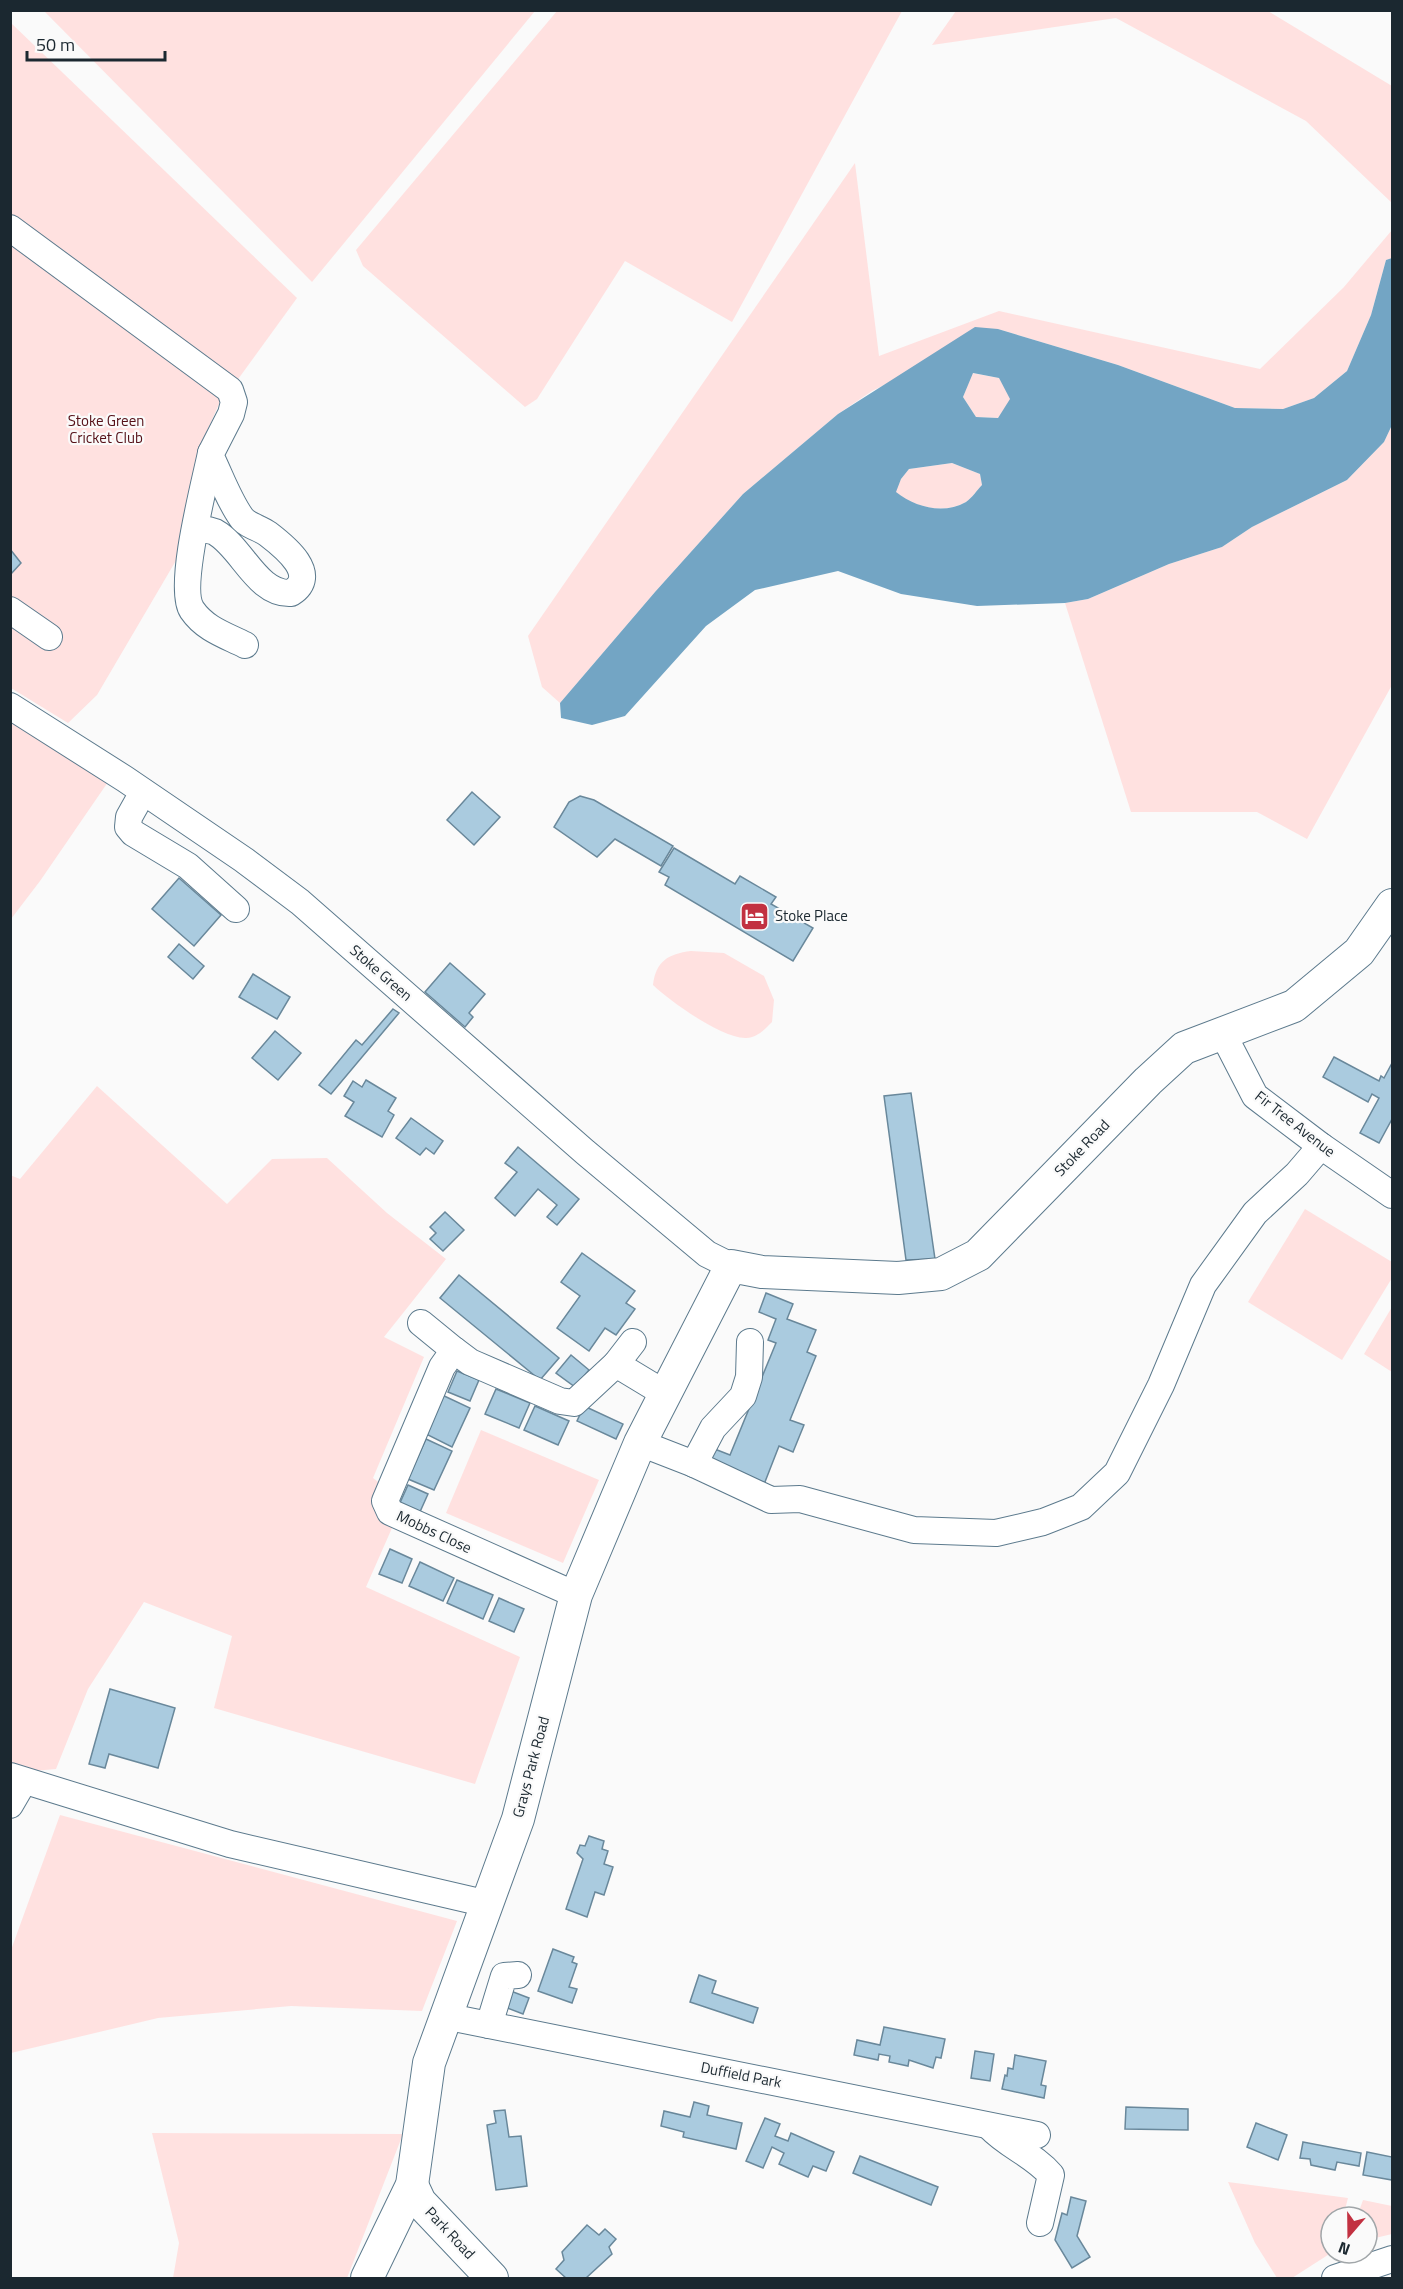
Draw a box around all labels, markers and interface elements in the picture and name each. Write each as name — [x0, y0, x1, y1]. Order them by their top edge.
scale bar — [27, 24, 165, 62]
text: 50 m — [36, 31, 75, 58]
park label: Stoke Green Cricket Club — [68, 409, 144, 449]
hotel icon: Stoke Place — [738, 900, 770, 932]
place label: Stoke Place — [775, 904, 848, 927]
street label: Stoke Green — [345, 939, 418, 1006]
street label: Fir Tree Avenue — [1250, 1085, 1340, 1162]
street label: Stoke Road — [1049, 1114, 1115, 1181]
street label: Mobbs Close — [393, 1504, 476, 1559]
street label: Grays Park Road — [506, 1714, 555, 1820]
street label: Duffield Park — [699, 2055, 783, 2094]
street label: Park Road — [420, 2201, 481, 2264]
north arrow — [1319, 2205, 1379, 2265]
text: N — [1335, 2236, 1353, 2262]

